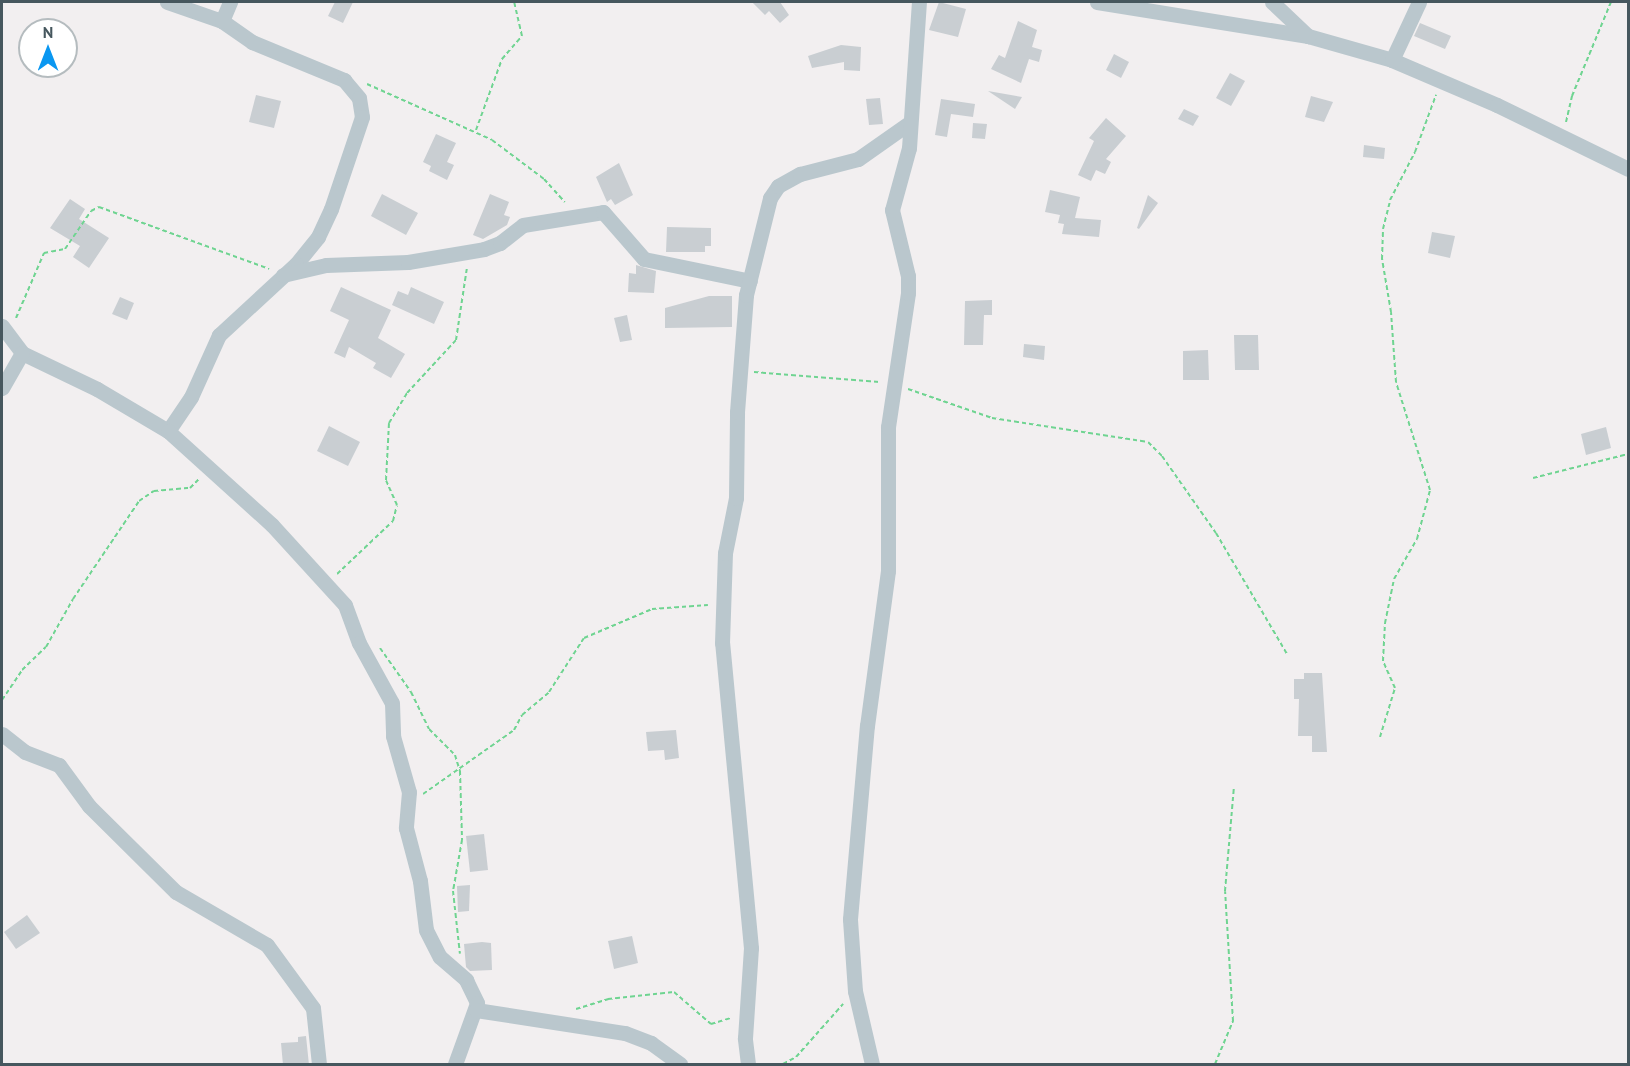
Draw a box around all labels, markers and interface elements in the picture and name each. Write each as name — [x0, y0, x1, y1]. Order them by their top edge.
north arrow — [18, 18, 78, 78]
text: N — [43, 22, 53, 42]

